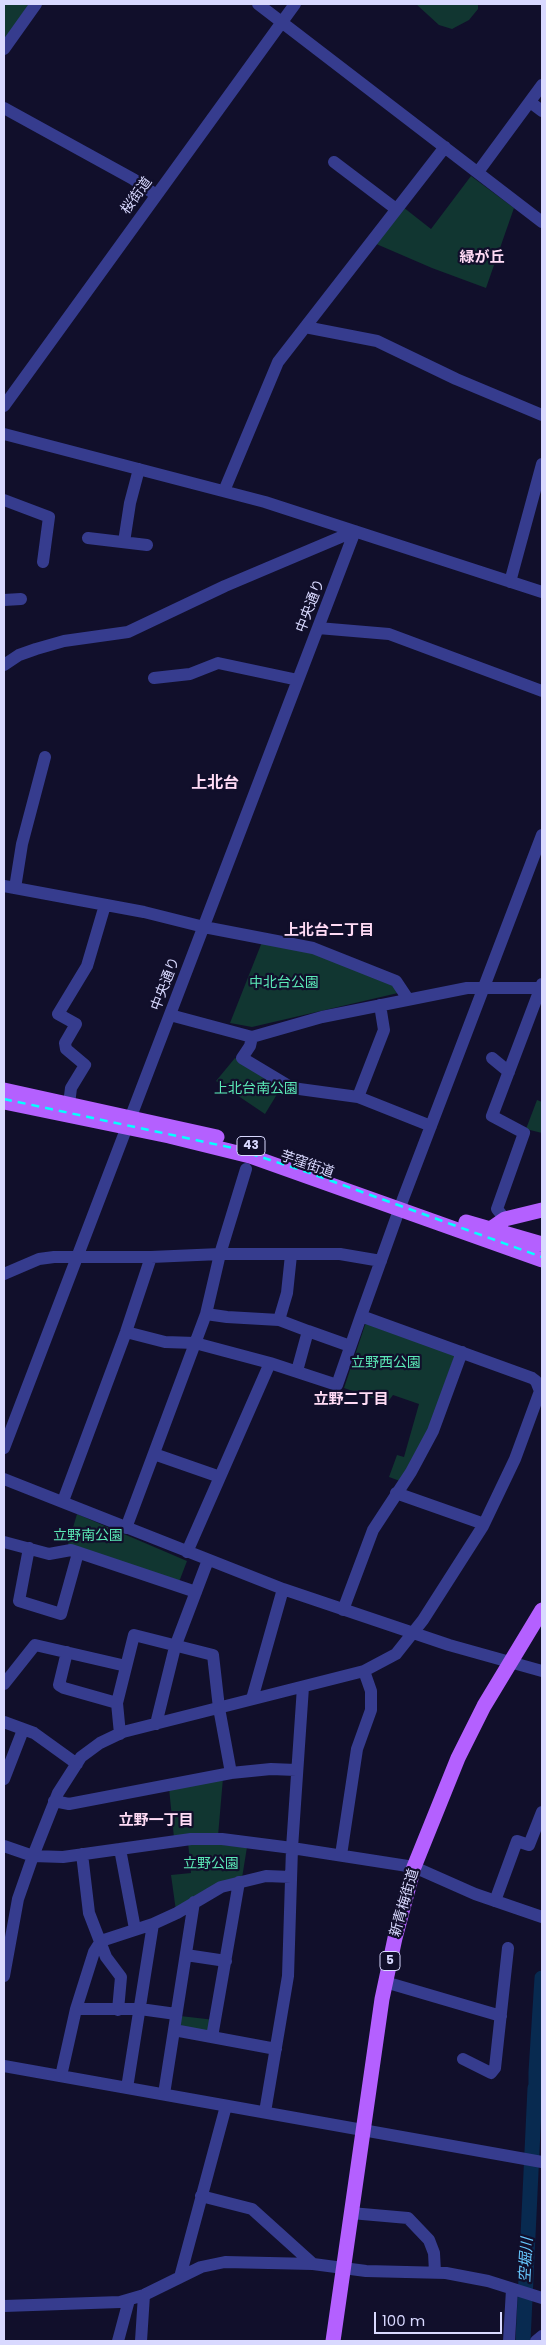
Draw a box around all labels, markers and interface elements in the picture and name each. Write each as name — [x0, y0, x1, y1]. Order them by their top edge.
street label: 桜街道 — [118, 174, 156, 218]
district label: 緑が丘 — [460, 249, 504, 267]
street label: 中央通り — [293, 577, 329, 635]
district label: 上北台 — [191, 774, 239, 794]
district label: 上北台二丁目 — [284, 922, 374, 940]
street label: 中央通り — [148, 955, 184, 1013]
park label: 中北台公園 — [249, 975, 319, 991]
park label: 上北台南公園 — [214, 1081, 298, 1097]
road number: 43 — [237, 1136, 265, 1156]
street label: 芋窪街道 — [278, 1148, 336, 1182]
park label: 立野西公園 — [351, 1355, 421, 1371]
district label: 立野二丁目 — [314, 1391, 388, 1409]
park label: 立野南公園 — [53, 1528, 123, 1544]
district label: 立野一丁目 — [119, 1812, 193, 1830]
park label: 立野公園 — [183, 1856, 239, 1872]
street label: 新青梅街道 — [387, 1867, 423, 1939]
road number: 5 — [380, 1952, 400, 1970]
water label: 空堀川 — [517, 2237, 537, 2283]
scale bar — [376, 2302, 504, 2334]
text: 100 m — [382, 2310, 425, 2331]

